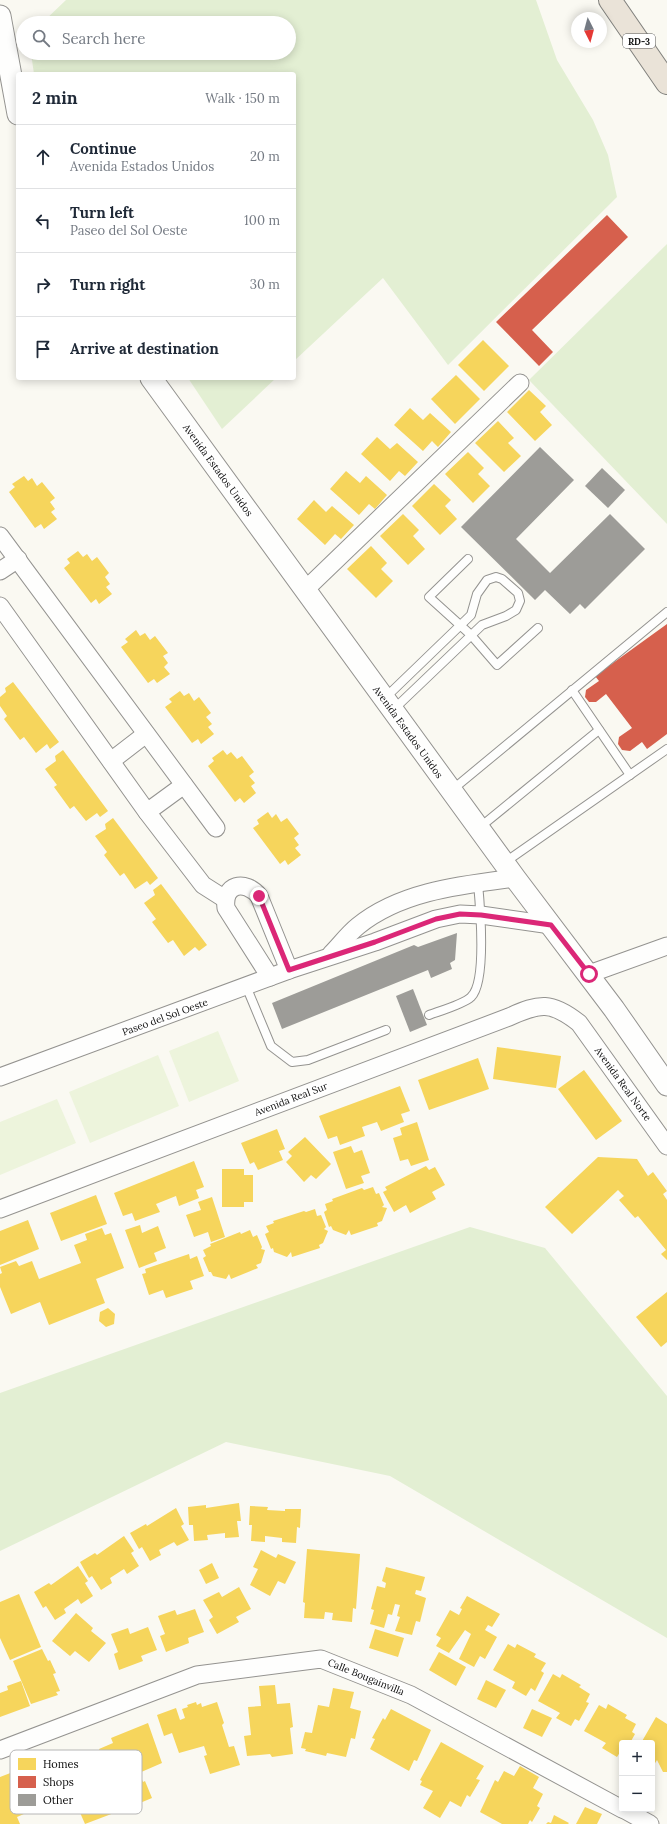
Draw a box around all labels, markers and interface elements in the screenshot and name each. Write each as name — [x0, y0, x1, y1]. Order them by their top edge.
north arrow — [571, 12, 607, 48]
search box — [16, 16, 296, 60]
icon: search — [30, 27, 52, 49]
text: Search here — [62, 29, 145, 48]
road number: RD-3 — [623, 34, 655, 48]
text: 2 min — [32, 87, 78, 109]
text: Walk · 150 m — [205, 90, 280, 107]
text: Continue — [70, 139, 136, 158]
icon: ahead — [32, 146, 54, 168]
text: 20 m — [250, 148, 280, 165]
text: Avenida Estados Unidos — [70, 158, 214, 175]
text: Turn left — [70, 203, 134, 222]
icon: left — [32, 210, 54, 232]
text: 100 m — [244, 212, 280, 229]
text: Paseo del Sol Oeste — [70, 222, 188, 239]
icon: right — [32, 274, 54, 296]
text: Turn right — [70, 275, 146, 294]
text: 30 m — [250, 276, 280, 293]
icon: arrive — [32, 338, 54, 360]
text: Arrive at destination — [70, 339, 219, 358]
street label: Avenida Estados Unidos — [180, 420, 256, 519]
street label: Avenida Estados Unidos — [370, 682, 446, 781]
route end — [250, 887, 268, 905]
route start — [580, 965, 598, 983]
street label: Paseo del Sol Oeste — [120, 995, 210, 1039]
street label: Avenida Real Norte — [591, 1044, 655, 1124]
street label: Avenida Real Sur — [252, 1079, 330, 1119]
street label: Calle Bougainvilla — [326, 1656, 406, 1698]
map controls — [619, 1740, 655, 1812]
button: + — [619, 1740, 655, 1776]
legend — [10, 1750, 142, 1814]
text: Homes — [43, 1757, 79, 1771]
text: Shops — [43, 1775, 74, 1789]
button: − — [619, 1776, 655, 1812]
text: Other — [43, 1793, 74, 1807]

